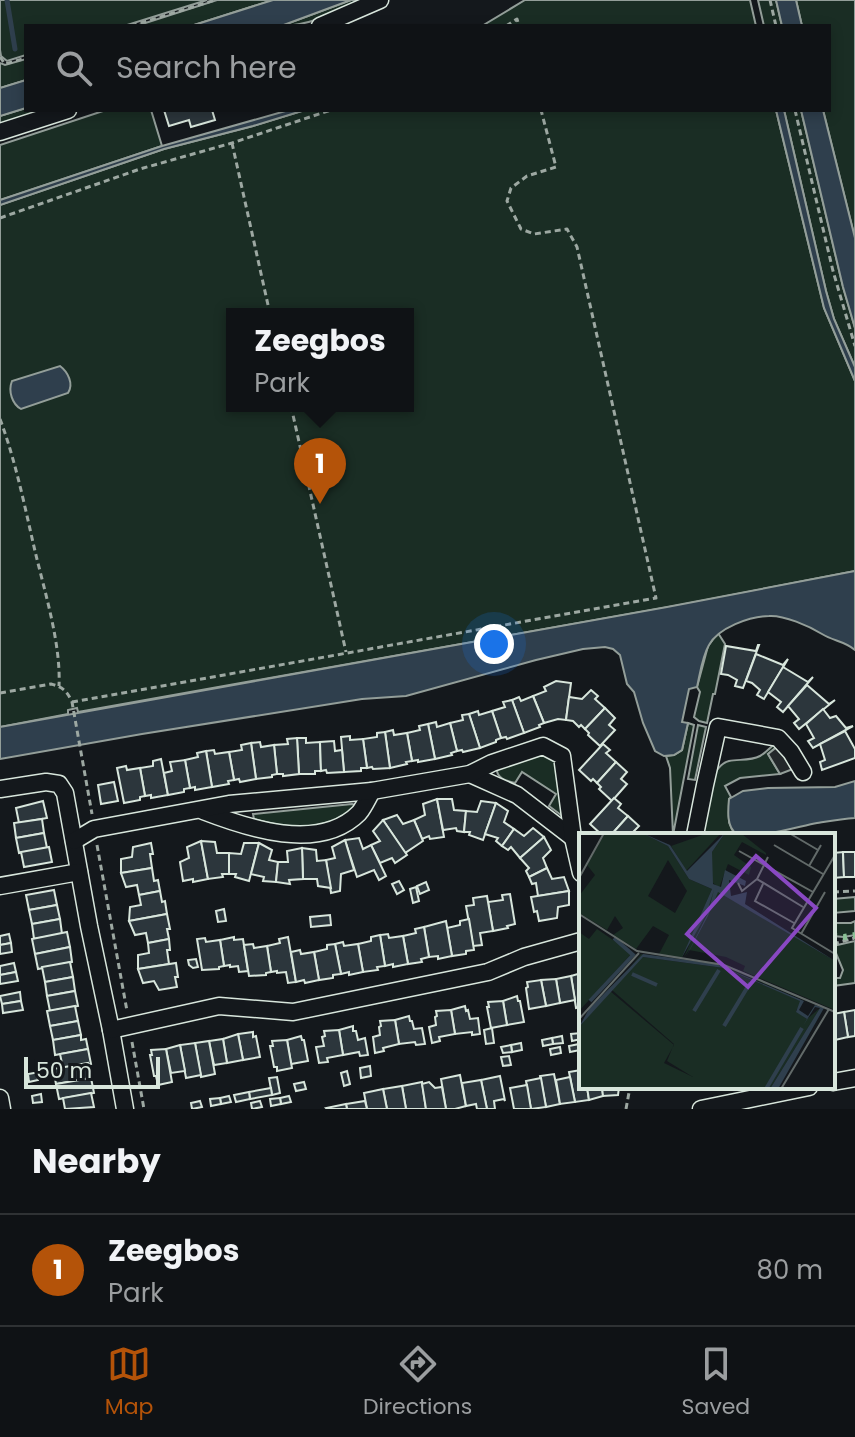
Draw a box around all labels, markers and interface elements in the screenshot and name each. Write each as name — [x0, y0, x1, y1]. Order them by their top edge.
search box — [24, 24, 831, 112]
icon: search — [52, 46, 96, 90]
text: Search here — [116, 46, 297, 89]
popup — [226, 308, 414, 412]
text: Zeegbos — [254, 319, 386, 362]
text: Park — [254, 365, 310, 401]
pin: 1 — [294, 438, 346, 504]
your location — [474, 624, 514, 664]
inset map — [579, 833, 835, 1089]
scale bar — [24, 1053, 160, 1089]
text: 50 m — [36, 1055, 92, 1086]
text: Nearby — [32, 1137, 161, 1185]
text: Zeegbos — [108, 1229, 239, 1272]
text: 1 — [53, 1252, 63, 1288]
text: 80 m — [757, 1252, 823, 1288]
text: Park — [108, 1275, 164, 1311]
tab: Map — [105, 1342, 153, 1423]
tab: Directions — [363, 1342, 472, 1423]
tab: Saved — [682, 1342, 750, 1423]

